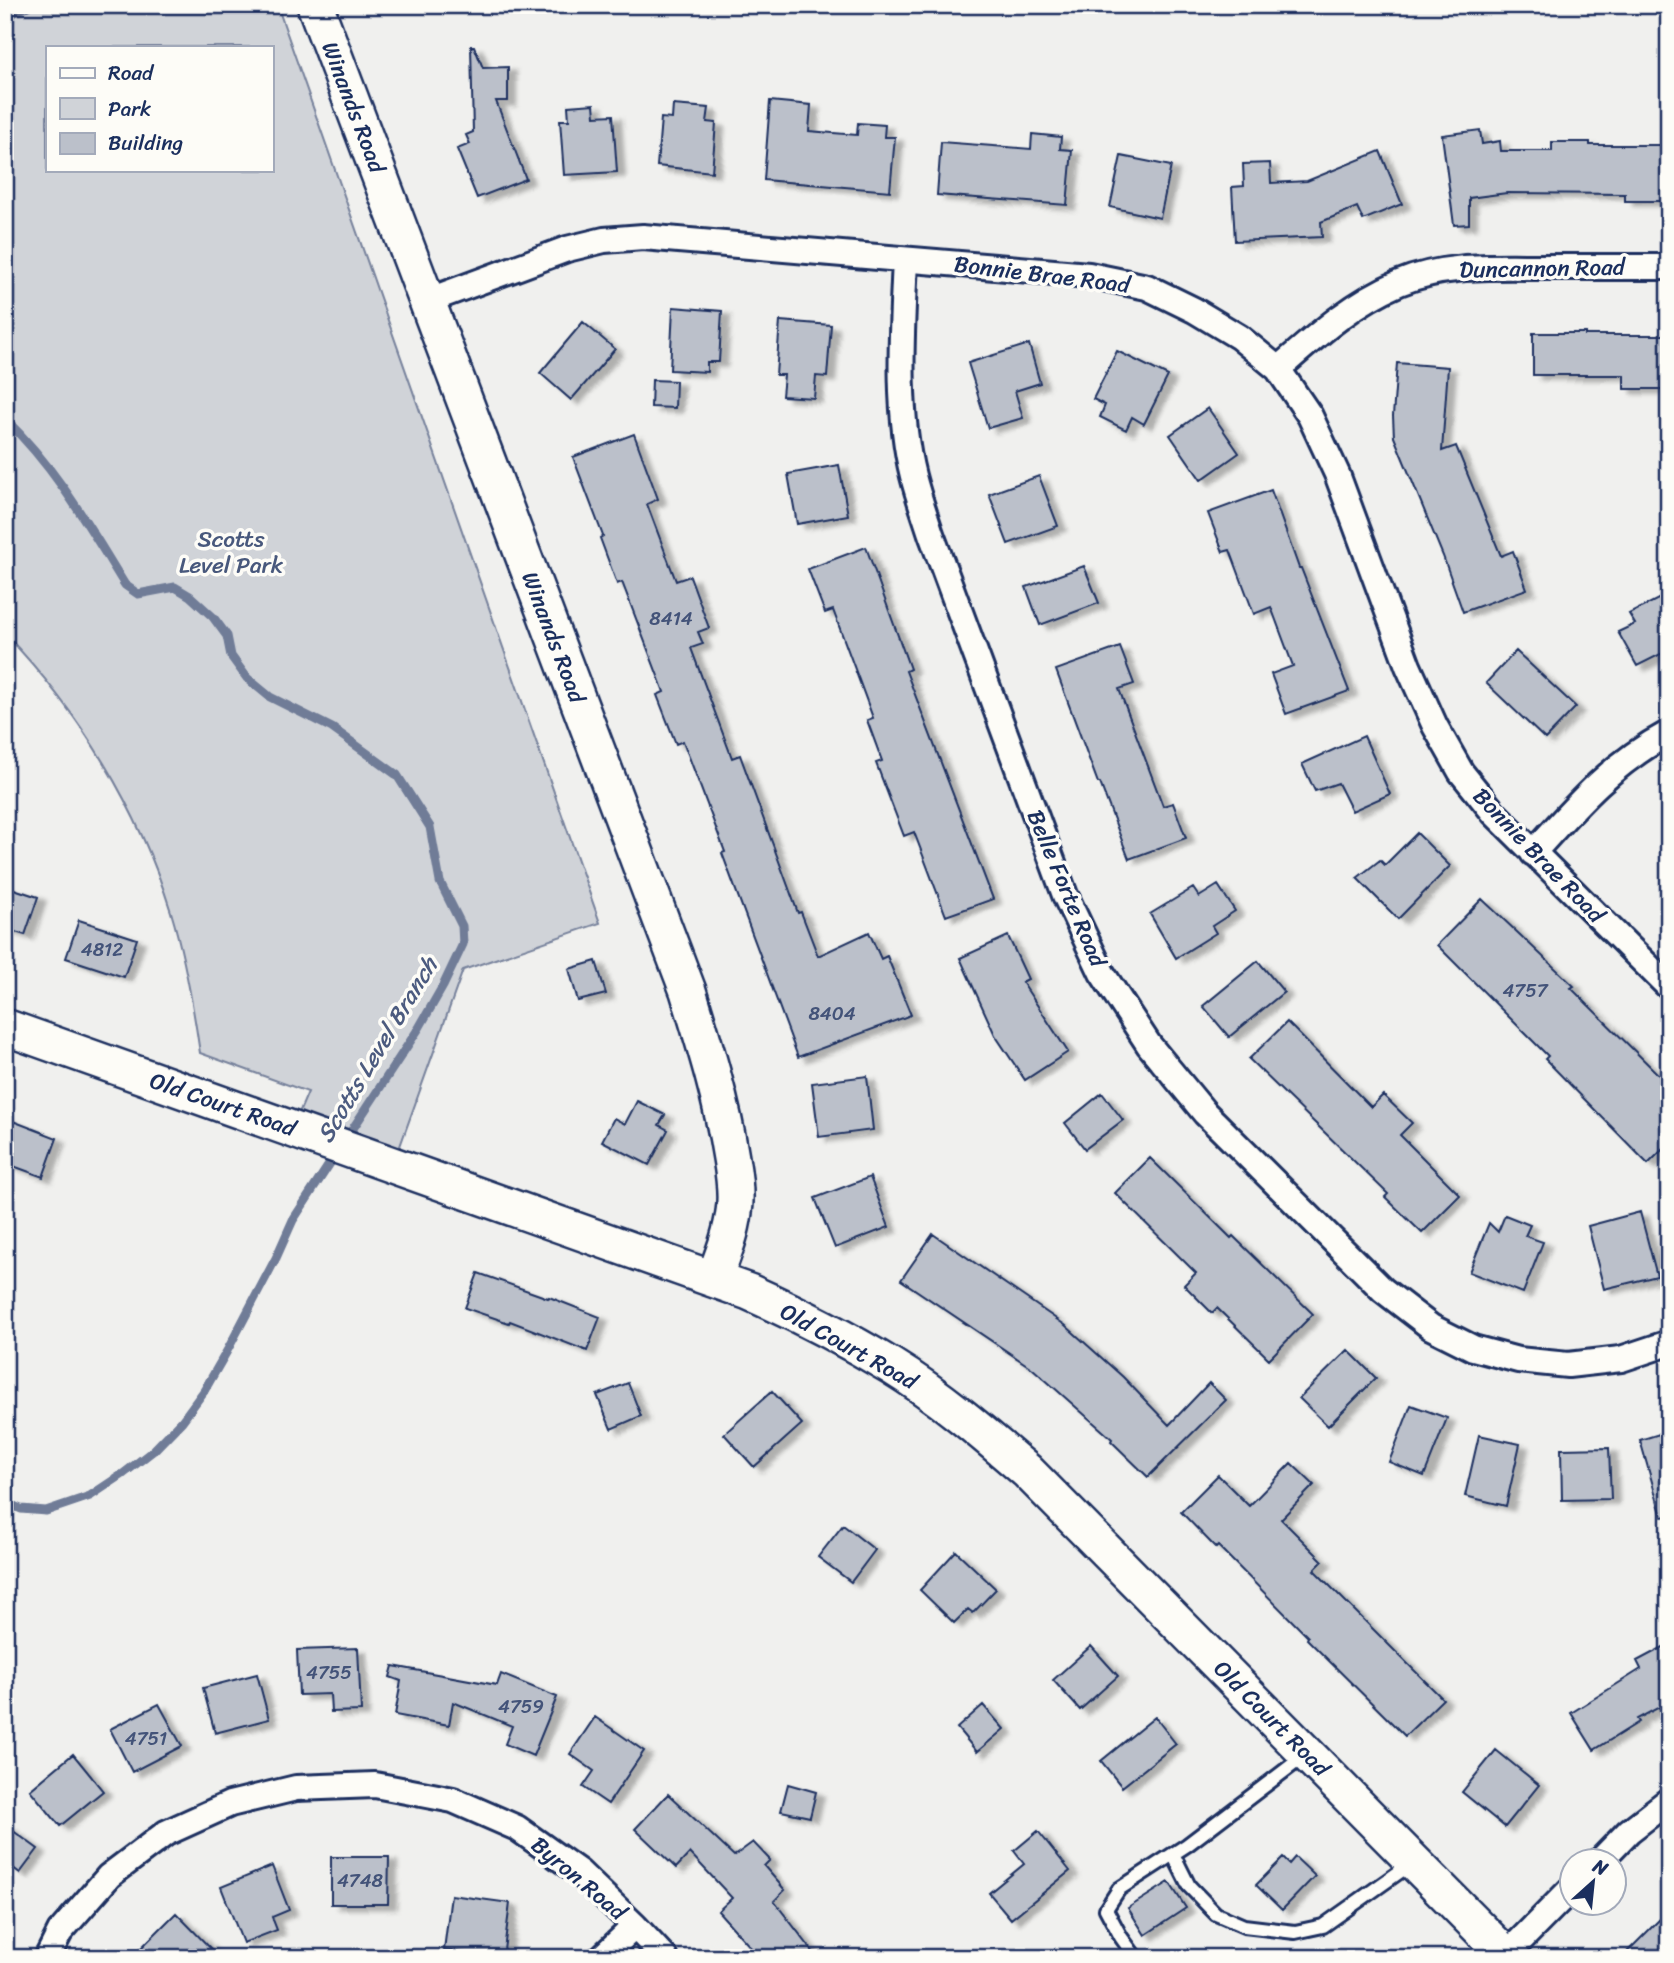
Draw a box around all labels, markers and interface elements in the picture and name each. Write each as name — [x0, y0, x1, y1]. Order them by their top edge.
street label: Winands Road — [310, 35, 398, 181]
legend — [46, 46, 273, 172]
text: Road — [108, 54, 155, 92]
text: Park — [108, 90, 151, 128]
text: Building — [108, 124, 184, 162]
street label: Bonnie Brae Road — [952, 243, 1134, 306]
street label: Duncannon Road — [1459, 247, 1627, 290]
park label: Scotts Level Park — [179, 519, 284, 586]
street label: Winands Road — [510, 565, 598, 711]
house number: 8414 — [649, 602, 693, 635]
street label: Bonnie Brae Road — [1463, 778, 1616, 934]
street label: Belle Forte Road — [1015, 803, 1119, 975]
house number: 4812 — [81, 933, 123, 966]
water label: Scotts Level Branch — [305, 947, 450, 1151]
house number: 4757 — [1502, 974, 1549, 1007]
house number: 8404 — [808, 997, 856, 1030]
street label: Old Court Road — [144, 1060, 303, 1149]
street label: Old Court Road — [772, 1292, 927, 1402]
street label: Old Court Road — [1203, 1650, 1341, 1788]
house number: 4755 — [306, 1656, 352, 1689]
house number: 4759 — [498, 1690, 544, 1723]
house number: 4751 — [125, 1722, 167, 1755]
street label: Byron Road — [521, 1826, 637, 1932]
north arrow — [1558, 1848, 1628, 1918]
text: N — [1586, 1849, 1615, 1885]
house number: 4748 — [337, 1864, 384, 1897]

